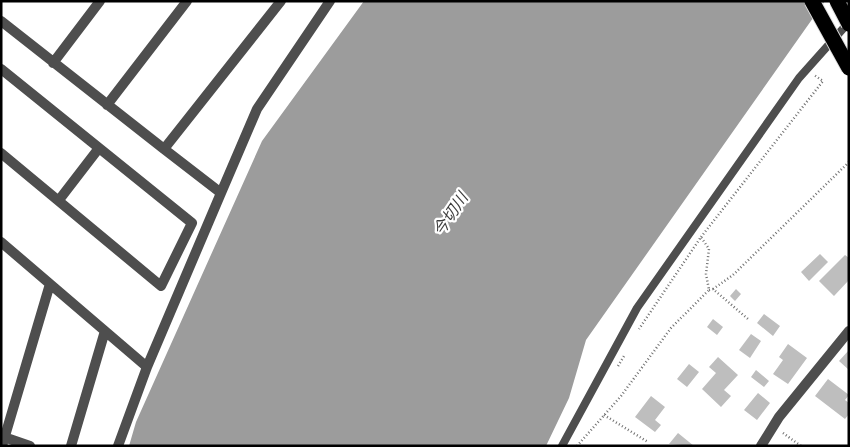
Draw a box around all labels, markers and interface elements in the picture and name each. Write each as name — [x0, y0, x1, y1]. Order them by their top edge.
water label: 今切川 — [427, 186, 474, 240]

